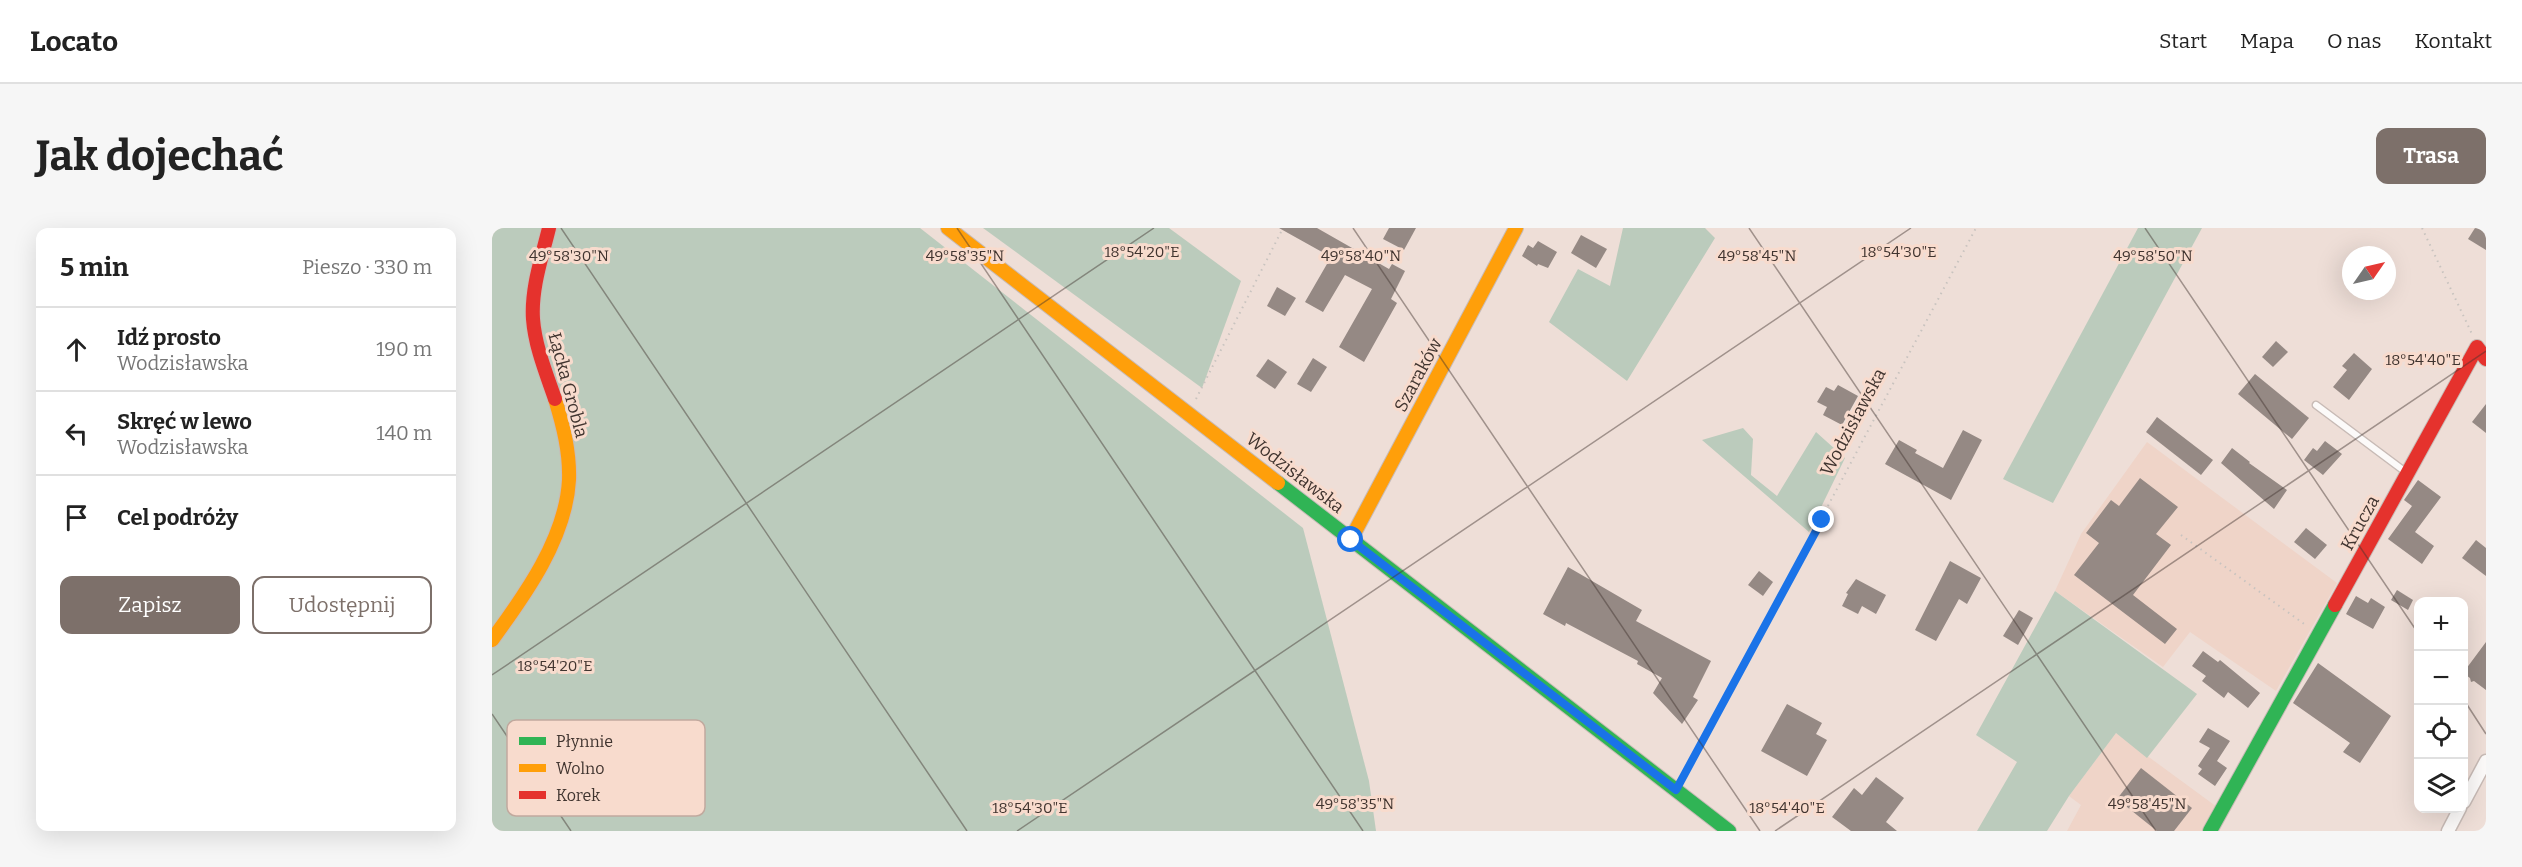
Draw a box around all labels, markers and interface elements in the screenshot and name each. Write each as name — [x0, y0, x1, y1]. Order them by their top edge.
text: Locato — [30, 25, 118, 58]
text: Start — [2159, 28, 2207, 54]
text: Mapa — [2240, 28, 2294, 54]
text: O nas — [2327, 28, 2382, 54]
text: Kontakt — [2415, 28, 2492, 54]
button: Trasa — [2376, 128, 2486, 184]
text: Jak dojechać — [36, 131, 284, 181]
text: 18°54'20"E — [1105, 243, 1179, 261]
text: 18°54'30"E — [1861, 243, 1937, 261]
north arrow — [2342, 246, 2396, 300]
text: 49°58'30"N — [529, 247, 609, 265]
text: 49°58'35"N — [926, 247, 1004, 265]
text: 49°58'40"N — [1321, 247, 1401, 265]
text: 49°58'45"N — [1718, 247, 1796, 265]
text: 49°58'50"N — [2113, 247, 2193, 265]
text: 5 min — [60, 252, 129, 283]
text: Pieszo · 330 m — [302, 255, 432, 279]
text: Idź prosto — [117, 324, 221, 351]
street label: Łącka Grobla — [543, 330, 593, 440]
icon: ahead — [60, 333, 93, 366]
street label: Szaraków — [1389, 334, 1447, 416]
text: 190 m — [376, 337, 432, 361]
text: Wodzisławska — [117, 351, 248, 375]
text: 18°54'40"E — [2385, 351, 2461, 369]
street label: Wodzisławska — [1816, 364, 1891, 479]
text: Skręć w lewo — [117, 408, 252, 435]
icon: left — [60, 417, 93, 450]
text: 140 m — [376, 421, 432, 445]
street label: Wodzisławska — [1242, 428, 1349, 518]
text: Wodzisławska — [117, 435, 248, 459]
street label: Krucza — [2336, 492, 2384, 554]
icon: arrive — [60, 501, 93, 534]
text: Cel podróży — [117, 504, 238, 531]
route end — [1808, 506, 1834, 532]
route start — [1337, 526, 1363, 552]
button: Zapisz — [60, 576, 240, 634]
button: Udostępnij — [252, 576, 432, 634]
map controls — [2414, 597, 2468, 813]
button: + — [2414, 597, 2468, 651]
button: − — [2414, 651, 2468, 705]
text: 18°54'20"E — [518, 657, 592, 675]
button: locate — [2414, 705, 2468, 759]
legend — [507, 720, 705, 816]
text: Płynnie — [556, 732, 613, 751]
text: Wolno — [556, 759, 604, 778]
button: layers — [2414, 759, 2468, 813]
text: Korek — [556, 786, 600, 805]
text: 49°58'35"N — [1316, 795, 1394, 813]
text: 49°58'45"N — [2108, 795, 2186, 813]
text: 18°54'30"E — [992, 799, 1068, 817]
text: 18°54'40"E — [1749, 799, 1825, 817]

